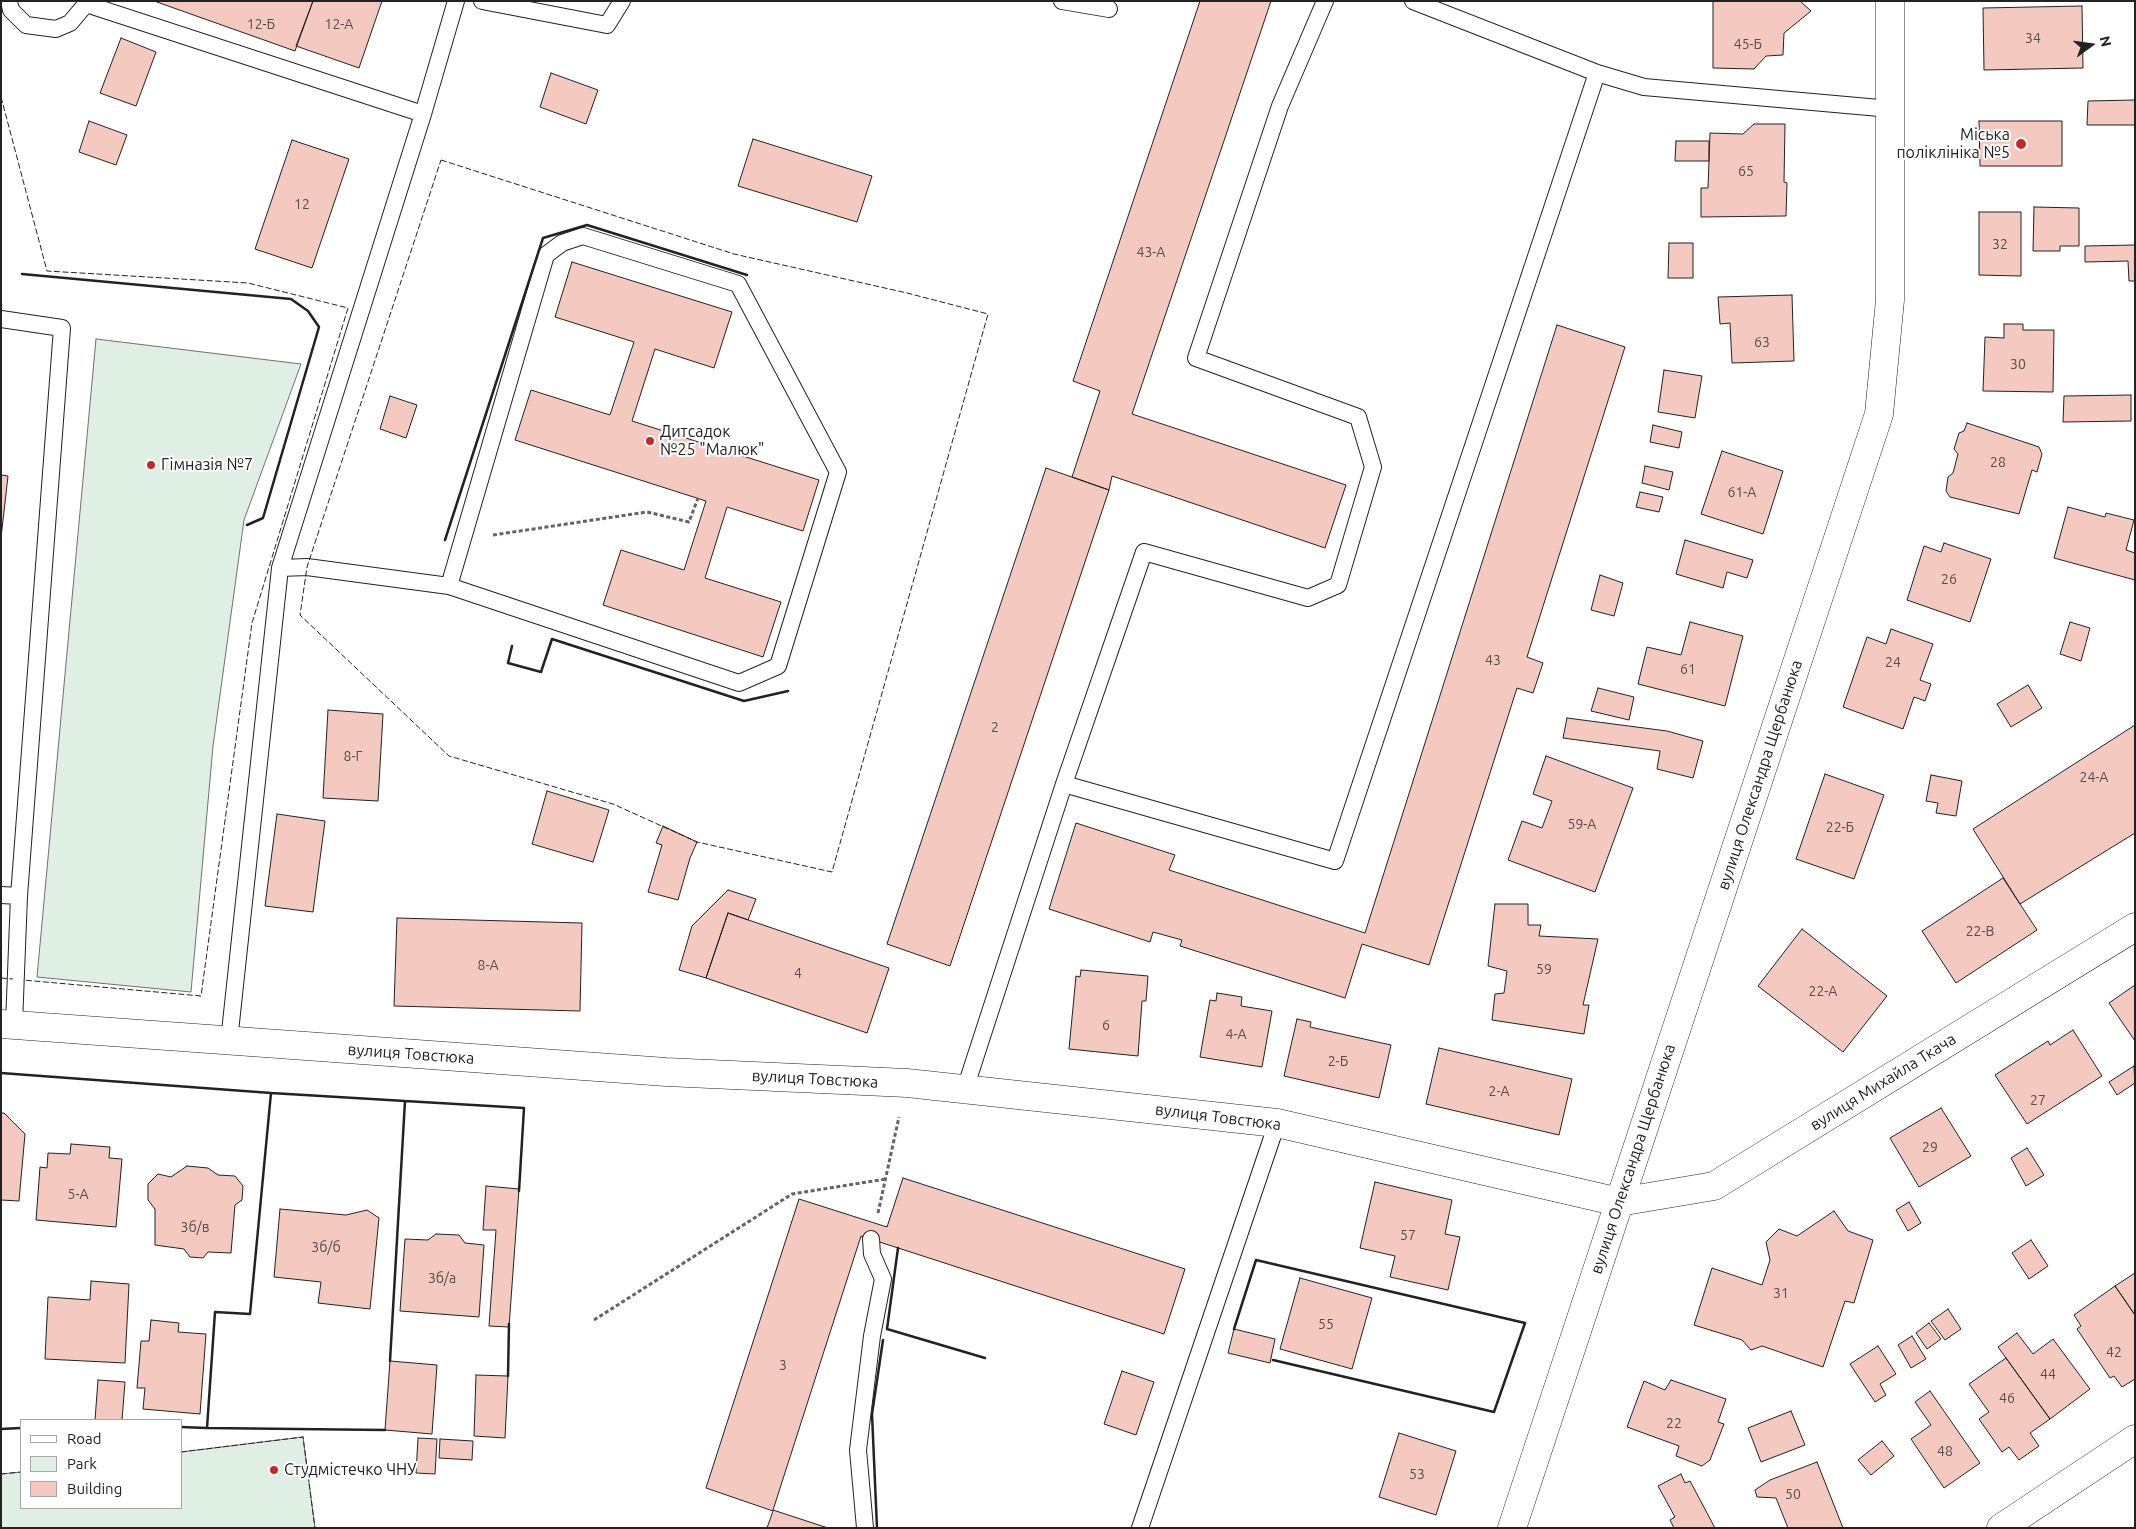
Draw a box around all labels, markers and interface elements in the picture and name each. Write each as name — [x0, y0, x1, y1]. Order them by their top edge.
house number: 12-Б — [247, 16, 275, 32]
house number: 12-А — [325, 16, 353, 32]
north arrow — [2066, 20, 2116, 70]
house number: 34 — [2025, 30, 2041, 46]
text: N — [2097, 34, 2115, 48]
house number: 45-Б — [1734, 36, 1762, 52]
place label: Міська поліклініка №5 — [1896, 125, 2010, 163]
marker: Міська поліклініка №5 — [2014, 137, 2028, 151]
house number: 65 — [1738, 163, 1754, 179]
house number: 12 — [294, 196, 310, 212]
house number: 32 — [1992, 236, 2008, 252]
house number: 43-А — [1137, 244, 1165, 260]
house number: 63 — [1754, 334, 1770, 350]
house number: 30 — [2010, 356, 2026, 372]
place label: Дитсадок №25 "Малюк" — [660, 422, 765, 460]
marker: Дитсадок №25 "Малюк" — [644, 435, 656, 447]
house number: 28 — [1990, 454, 2006, 470]
place label: Гімназія №7 — [161, 455, 253, 475]
marker: Гімназія №7 — [145, 459, 157, 471]
house number: 61-А — [1728, 484, 1756, 500]
house number: 26 — [1941, 571, 1957, 587]
house number: 43 — [1485, 652, 1501, 668]
house number: 24 — [1885, 654, 1901, 670]
street label: вулиця Олександра Щербанюка — [1714, 658, 1806, 892]
house number: 61 — [1680, 661, 1696, 677]
house number: 2 — [991, 719, 999, 735]
house number: 8-Г — [344, 748, 362, 764]
house number: 24-А — [2080, 769, 2108, 785]
house number: 59-А — [1568, 816, 1596, 832]
house number: 22-Б — [1826, 819, 1854, 835]
house number: 22-В — [1966, 923, 1994, 939]
house number: 8-А — [477, 957, 499, 973]
house number: 59 — [1536, 961, 1552, 977]
house number: 4 — [794, 965, 802, 981]
house number: 22-А — [1809, 983, 1837, 999]
house number: 6 — [1102, 1017, 1110, 1033]
house number: 4-А — [1225, 1026, 1247, 1042]
street label: вулиця Михайла Ткача — [1807, 1029, 1959, 1135]
street label: вулиця Товстюка — [347, 1040, 475, 1068]
street label: вулиця Олександра Щербанюка — [1587, 1042, 1679, 1276]
house number: 2-Б — [1328, 1053, 1348, 1069]
street label: вулиця Товстюка — [751, 1066, 879, 1092]
house number: 2-А — [1488, 1083, 1510, 1099]
house number: 27 — [2030, 1092, 2046, 1108]
street label: вулиця Товстюка — [1154, 1100, 1282, 1134]
house number: 29 — [1922, 1139, 1938, 1155]
house number: 5-А — [67, 1186, 89, 1202]
house number: 3б/в — [181, 1219, 209, 1235]
house number: 57 — [1400, 1227, 1416, 1243]
house number: 3б/б — [311, 1239, 341, 1255]
house number: 3б/а — [428, 1270, 456, 1286]
house number: 31 — [1773, 1285, 1789, 1301]
house number: 55 — [1318, 1316, 1334, 1332]
house number: 42 — [2106, 1344, 2122, 1360]
house number: 3 — [779, 1357, 787, 1373]
house number: 44 — [2040, 1366, 2056, 1382]
house number: 46 — [1999, 1390, 2015, 1406]
house number: 22 — [1666, 1415, 1682, 1431]
legend — [20, 1419, 182, 1509]
text: Road — [67, 1430, 102, 1447]
house number: 48 — [1937, 1443, 1953, 1459]
text: Park — [67, 1455, 97, 1472]
place label: Студмістечко ЧНУ — [284, 1460, 416, 1480]
marker: Студмістечко ЧНУ — [268, 1464, 280, 1476]
house number: 53 — [1409, 1466, 1425, 1482]
text: Building — [67, 1480, 122, 1497]
house number: 50 — [1785, 1486, 1801, 1502]

